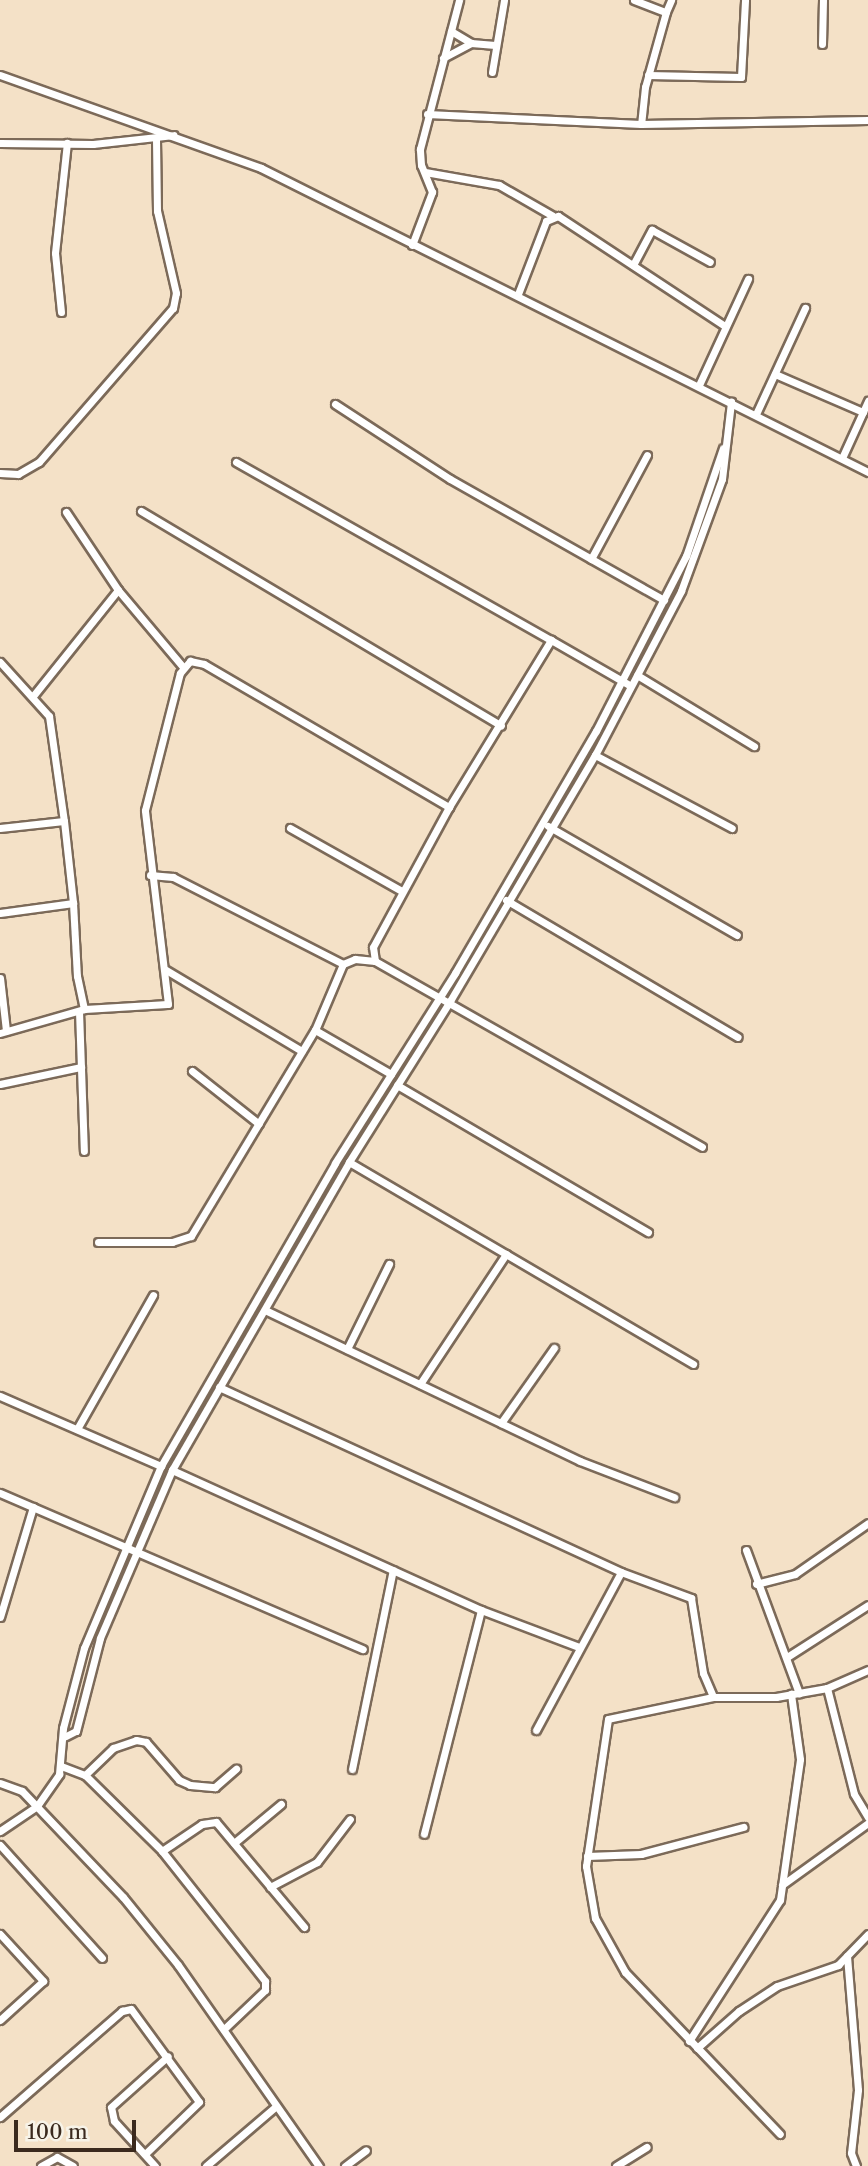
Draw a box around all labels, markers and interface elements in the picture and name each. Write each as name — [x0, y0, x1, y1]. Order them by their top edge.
scale bar — [18, 2106, 140, 2150]
text: 100 m — [27, 2119, 88, 2144]

